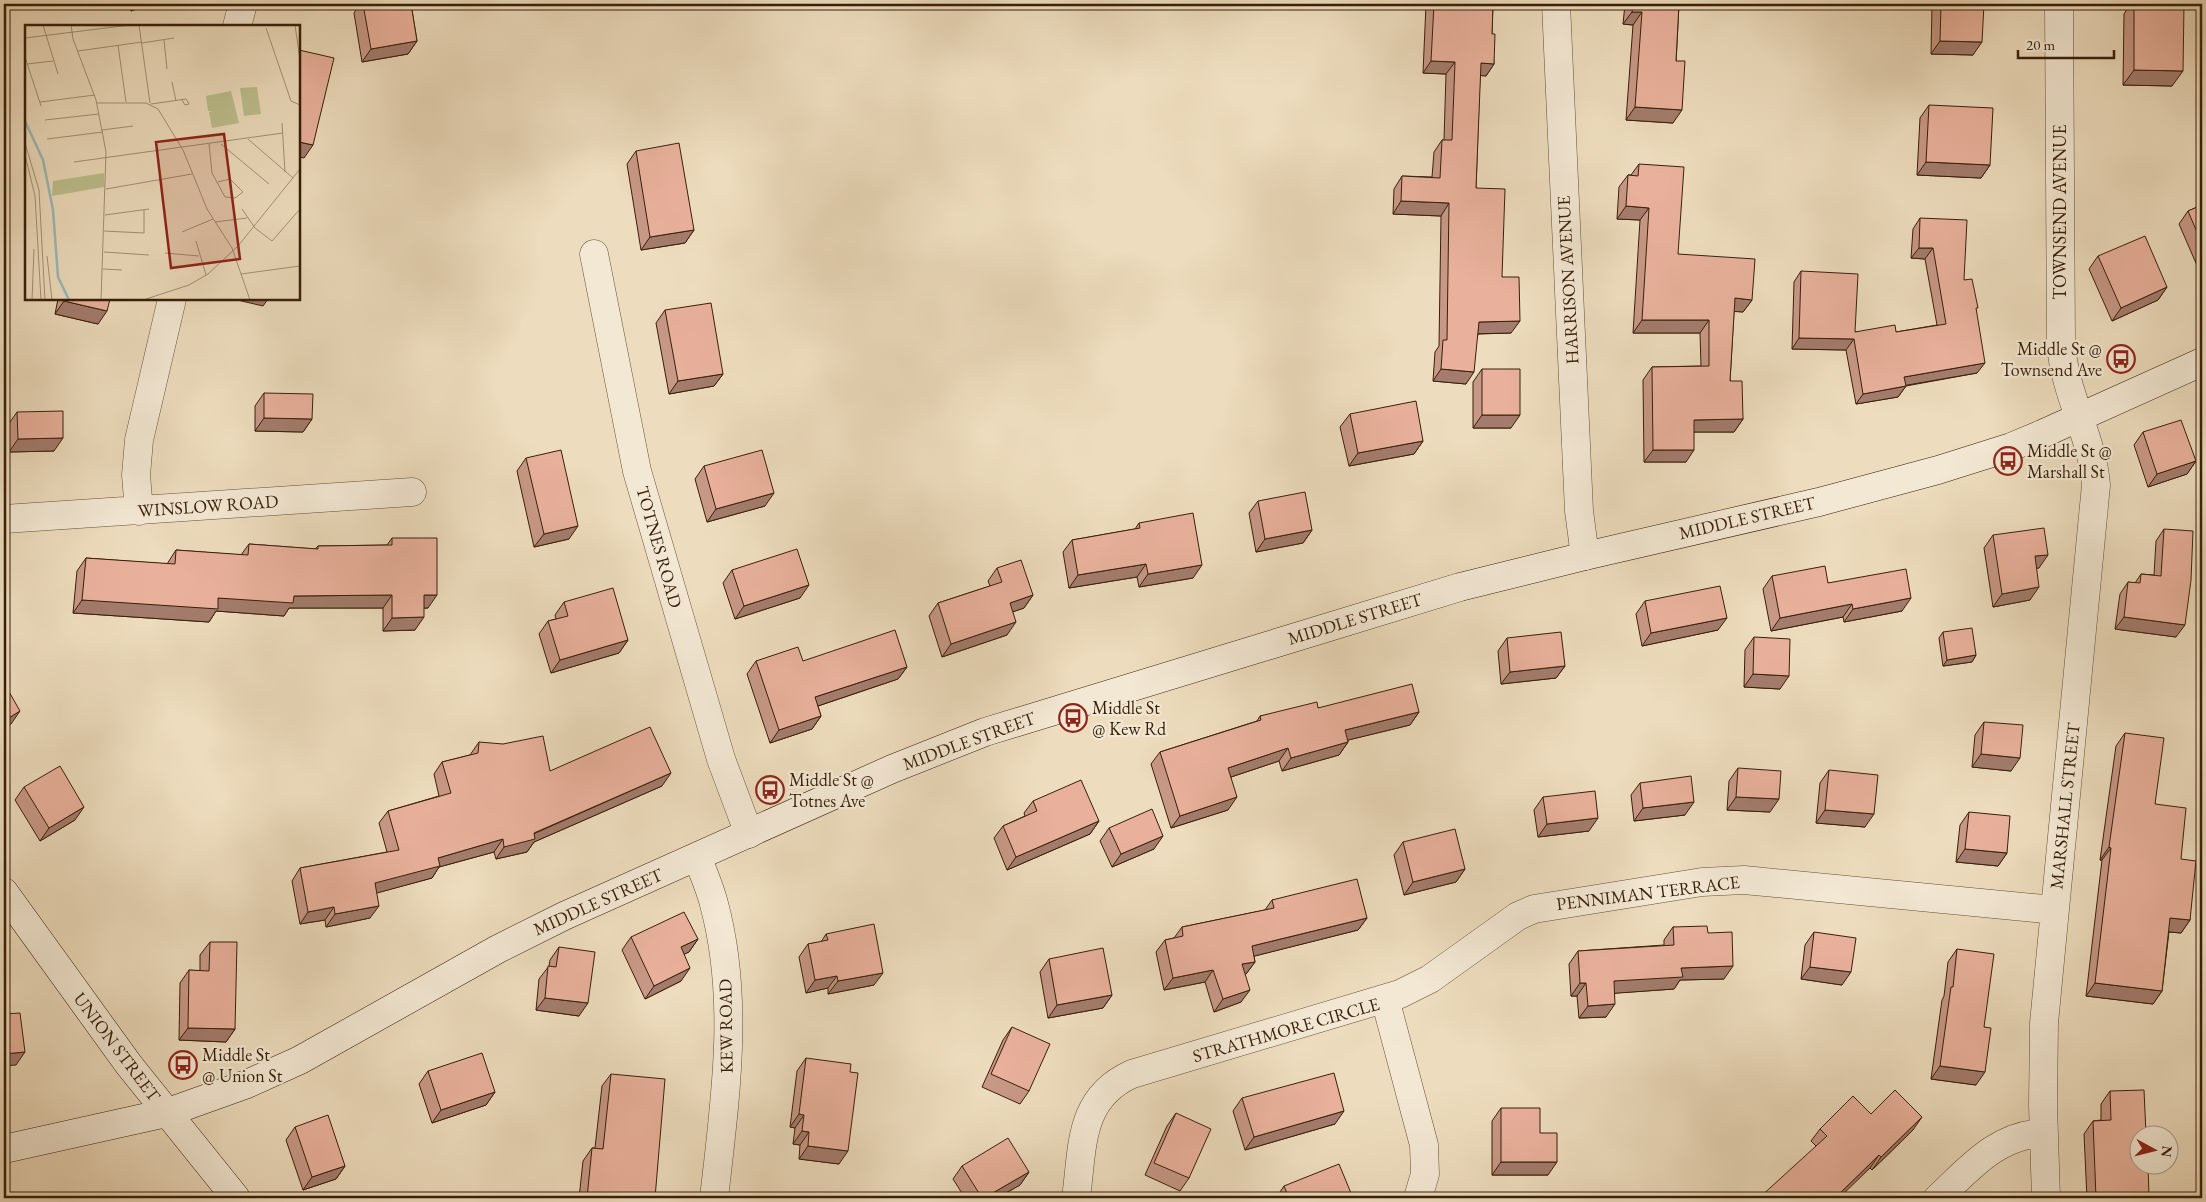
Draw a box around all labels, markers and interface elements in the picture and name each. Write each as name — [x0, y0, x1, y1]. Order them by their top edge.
inset map — [25, 25, 300, 300]
scale bar — [2018, 28, 2115, 60]
text: 20 m — [2026, 35, 2055, 54]
street label: TOWNSEND AVENUE — [2048, 124, 2071, 300]
street label: HARRISON AVENUE — [1552, 195, 1583, 365]
place label: Middle St @ Townsend Ave — [2001, 337, 2102, 381]
bus stop icon: Middle St @ Townsend Ave — [2106, 344, 2136, 374]
place label: Middle St @ Marshall St — [2027, 439, 2112, 483]
bus stop icon: Middle St @ Marshall St — [1993, 446, 2023, 476]
street label: TOTNES ROAD — [631, 483, 688, 610]
street label: WINSLOW ROAD — [137, 489, 279, 522]
street label: MIDDLE STREET — [1676, 490, 1818, 544]
street label: MIDDLE STREET — [1285, 587, 1426, 650]
place label: Middle St @ Kew Rd — [1092, 696, 1167, 740]
bus stop icon: Middle St @ Kew Rd — [1058, 703, 1088, 733]
street label: MIDDLE STREET — [899, 706, 1039, 775]
street label: MARSHALL STREET — [2044, 721, 2085, 890]
place label: Middle St @ Totnes Ave — [789, 768, 874, 812]
bus stop icon: Middle St @ Totnes Ave — [755, 775, 785, 805]
street label: MIDDLE STREET — [529, 862, 667, 940]
street label: PENNIMAN TERRACE — [1555, 870, 1741, 915]
street label: KEW ROAD — [713, 979, 738, 1073]
street label: UNION STREET — [69, 988, 167, 1107]
street label: STRATHMORE CIRCLE — [1190, 992, 1382, 1067]
place label: Middle St @ Union St — [202, 1043, 283, 1087]
bus stop icon: Middle St @ Union St — [168, 1050, 198, 1080]
north arrow — [2128, 1124, 2178, 1174]
text: N — [2157, 1145, 2177, 1159]

